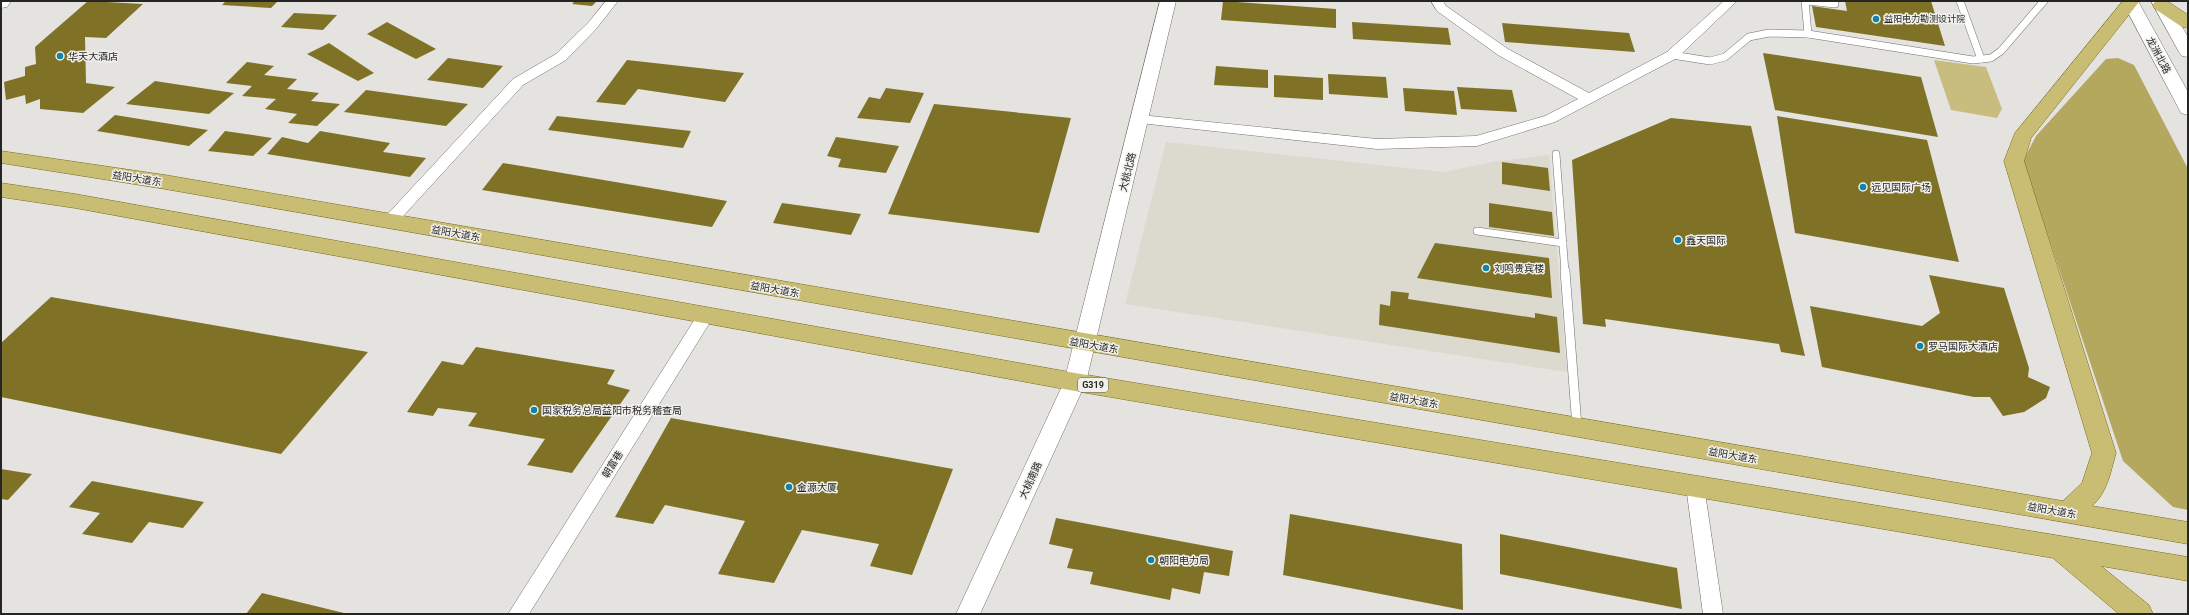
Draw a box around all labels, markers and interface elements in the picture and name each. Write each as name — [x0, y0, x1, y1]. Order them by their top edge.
place label: 益阳电力勘测设计院 — [1884, 13, 1965, 24]
marker: 益阳电力勘测设计院 — [1871, 14, 1881, 24]
street label: 龙洲北路 — [2144, 35, 2173, 75]
marker: 华天大酒店 — [55, 51, 65, 61]
place label: 华天大酒店 — [68, 51, 118, 62]
street label: 大桃北路 — [1117, 151, 1138, 193]
street label: 益阳大道东 — [111, 169, 162, 188]
marker: 远见国际广场 — [1858, 182, 1868, 192]
place label: 远见国际广场 — [1871, 182, 1931, 193]
street label: 益阳大道东 — [430, 224, 481, 243]
marker: 鑫天国际 — [1673, 235, 1683, 245]
place label: 鑫天国际 — [1686, 235, 1726, 246]
marker: 刘鸣贵宾楼 — [1481, 263, 1491, 273]
place label: 刘鸣贵宾楼 — [1494, 263, 1544, 274]
street label: 益阳大道东 — [749, 280, 800, 299]
street label: 益阳大道东 — [1068, 336, 1119, 355]
marker: 罗马国际大酒店 — [1915, 341, 1925, 351]
place label: 罗马国际大酒店 — [1928, 341, 1998, 352]
road number: G319 — [1078, 378, 1108, 392]
street label: 益阳大道东 — [1388, 391, 1439, 410]
marker: 国家税务总局益阳市税务稽查局 — [529, 405, 539, 415]
place label: 国家税务总局益阳市税务稽查局 — [542, 405, 682, 416]
street label: 益阳大道东 — [1707, 446, 1758, 465]
street label: 朝富巷 — [600, 449, 625, 480]
street label: 大桃南路 — [1017, 460, 1044, 501]
marker: 金源大厦 — [784, 482, 794, 492]
place label: 金源大厦 — [797, 482, 837, 493]
street label: 益阳大道东 — [2026, 501, 2077, 520]
marker: 朝阳电力局 — [1146, 555, 1156, 565]
place label: 朝阳电力局 — [1159, 555, 1209, 566]

